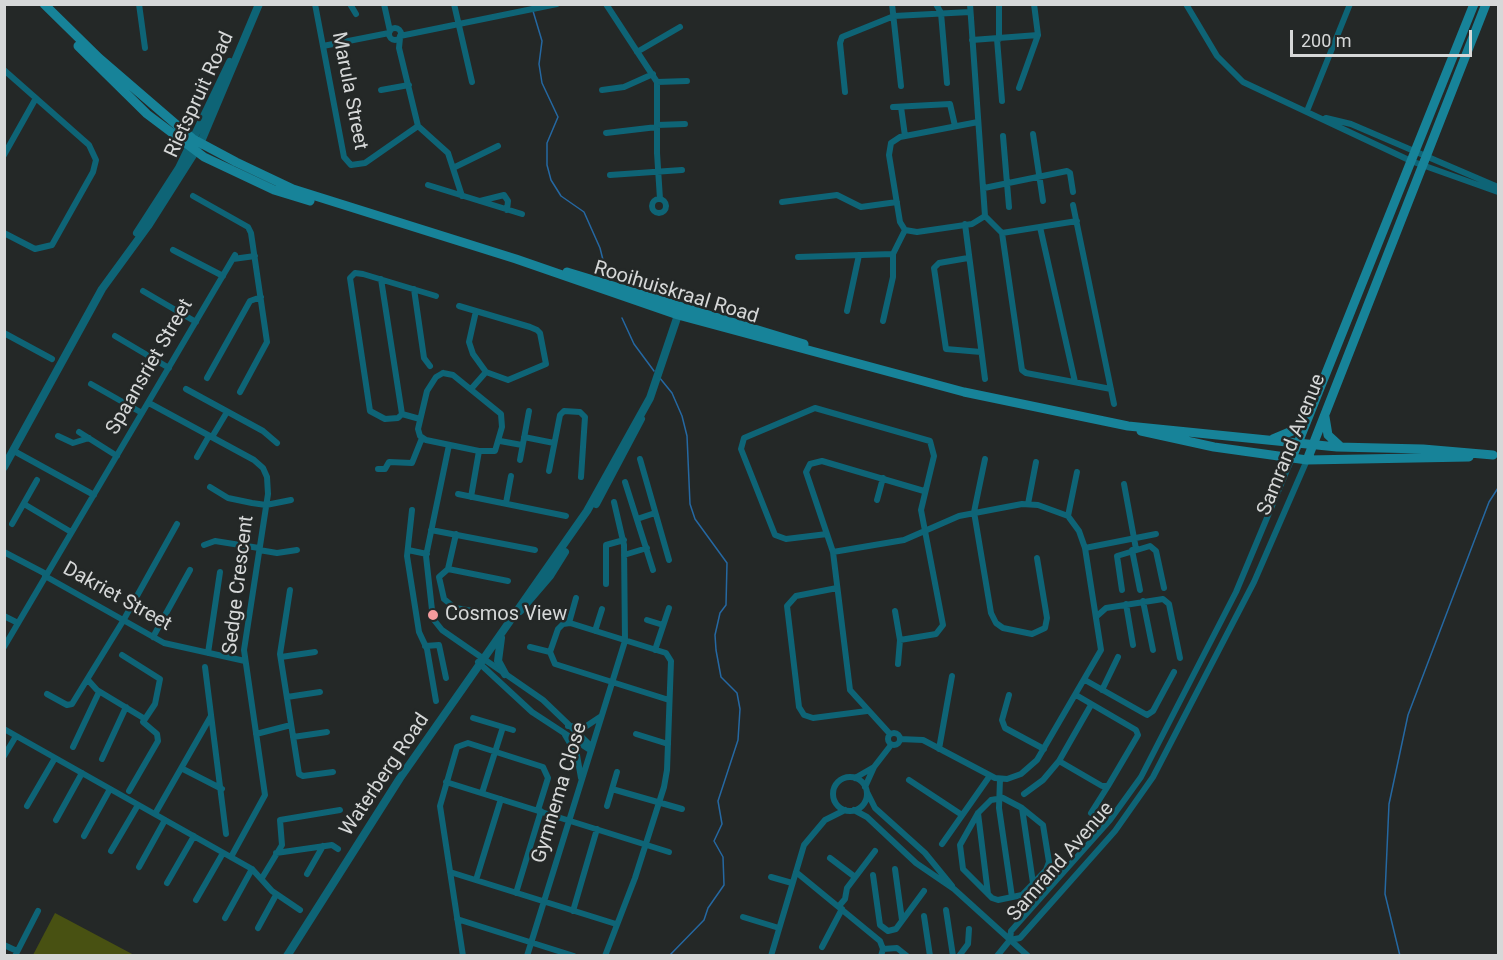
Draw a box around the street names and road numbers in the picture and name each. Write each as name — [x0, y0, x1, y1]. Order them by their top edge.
street label: Rietspruit Road — [160, 28, 240, 162]
street label: Marula Street — [326, 30, 372, 152]
street label: Rooihuiskraal Road — [591, 256, 761, 330]
street label: Spaansriet Street — [101, 295, 199, 439]
street label: Samrand Avenue — [1253, 371, 1331, 519]
street label: Sedge Crescent — [219, 514, 259, 656]
street label: Dakriet Street — [58, 557, 176, 637]
street label: Waterberg Road — [335, 709, 435, 841]
street label: Gymnema Close — [527, 720, 593, 866]
street label: Samrand Avenue — [1003, 797, 1119, 927]

